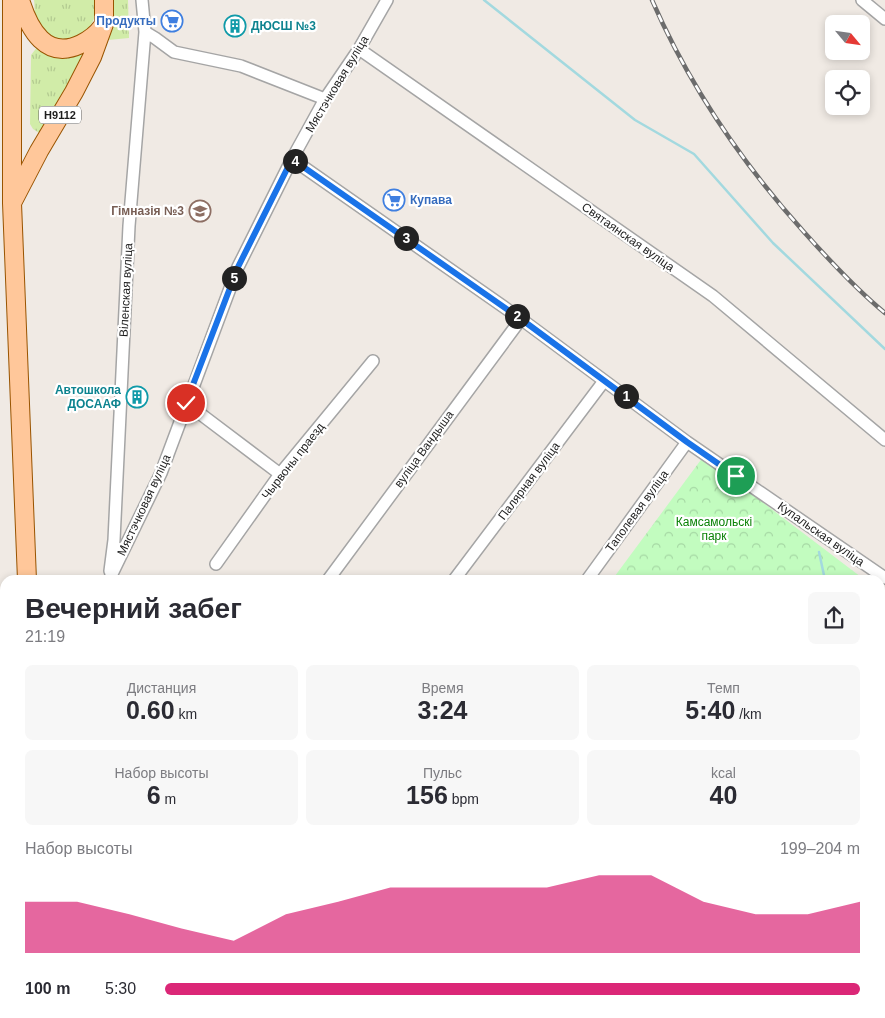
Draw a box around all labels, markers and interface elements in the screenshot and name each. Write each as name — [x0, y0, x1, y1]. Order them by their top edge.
supermarket icon: Продукты — [160, 9, 184, 33]
place label: Продукты — [96, 14, 156, 28]
building icon: ДЮСШ №3 — [223, 14, 247, 38]
north arrow — [825, 15, 870, 60]
map controls — [825, 15, 870, 115]
place label: ДЮСШ №3 — [251, 19, 316, 33]
street label: Мястэчковая вуліца — [303, 33, 372, 135]
button: locate — [825, 70, 870, 115]
road number: Н9112 — [39, 106, 81, 124]
pin: 4 — [282, 148, 308, 174]
text: 4 — [292, 153, 299, 169]
supermarket icon: Купава — [382, 188, 406, 212]
place label: Купава — [410, 193, 452, 207]
school or university icon: Гімназія №3 — [188, 199, 212, 223]
street label: Святаянская вуліца — [579, 200, 677, 274]
place label: Гімназія №3 — [111, 204, 184, 218]
pin: 3 — [394, 226, 418, 250]
text: 3 — [403, 230, 410, 246]
street label: Віленская вуліца — [117, 242, 135, 337]
pin: 5 — [222, 266, 246, 290]
text: 5 — [231, 270, 238, 286]
pin: 2 — [504, 304, 530, 328]
text: 2 — [514, 308, 521, 324]
pin — [165, 382, 207, 424]
place label: Автошкола ДОСААФ — [55, 383, 121, 411]
pin: 1 — [614, 384, 638, 408]
building icon: Автошкола ДОСААФ — [125, 385, 149, 409]
text: 1 — [623, 388, 630, 404]
icon: check — [172, 389, 200, 417]
street label: вуліца Вандыша — [391, 408, 457, 490]
street label: Чырвоны праезд — [259, 420, 327, 502]
street label: Палярная вуліца — [495, 439, 563, 523]
street label: Мястэчковая вуліца — [114, 452, 174, 558]
pin — [715, 455, 757, 497]
icon: arrive — [722, 462, 750, 490]
street label: Таполевая вуліца — [603, 467, 672, 555]
street label: Купальская вуліца — [775, 499, 867, 569]
park label: Камсамольскі парк — [676, 515, 752, 543]
button: share — [808, 592, 860, 644]
text: Вечерний забег — [25, 593, 242, 624]
text: 21:19 — [25, 628, 65, 645]
text: Дистанция — [127, 680, 196, 696]
text: Время — [421, 680, 464, 696]
text: Темп — [707, 680, 740, 696]
text: 0.60 — [126, 696, 175, 724]
text: 3:24 — [417, 696, 468, 724]
text: 5:40 — [685, 696, 735, 724]
text: km — [175, 706, 197, 722]
text: /km — [735, 706, 762, 722]
text: Набор высоты — [115, 765, 209, 781]
text: Пульс — [423, 765, 462, 781]
text: kcal — [711, 765, 736, 781]
text: 6 — [147, 781, 161, 809]
text: 156 — [406, 781, 448, 809]
text: 40 — [710, 781, 737, 809]
text: m — [161, 791, 176, 807]
text: bpm — [448, 791, 479, 807]
text: Набор высоты — [25, 840, 132, 857]
text: 199–204 m — [780, 840, 860, 857]
text: 100 m — [25, 980, 70, 997]
text: 5:30 — [105, 980, 136, 997]

